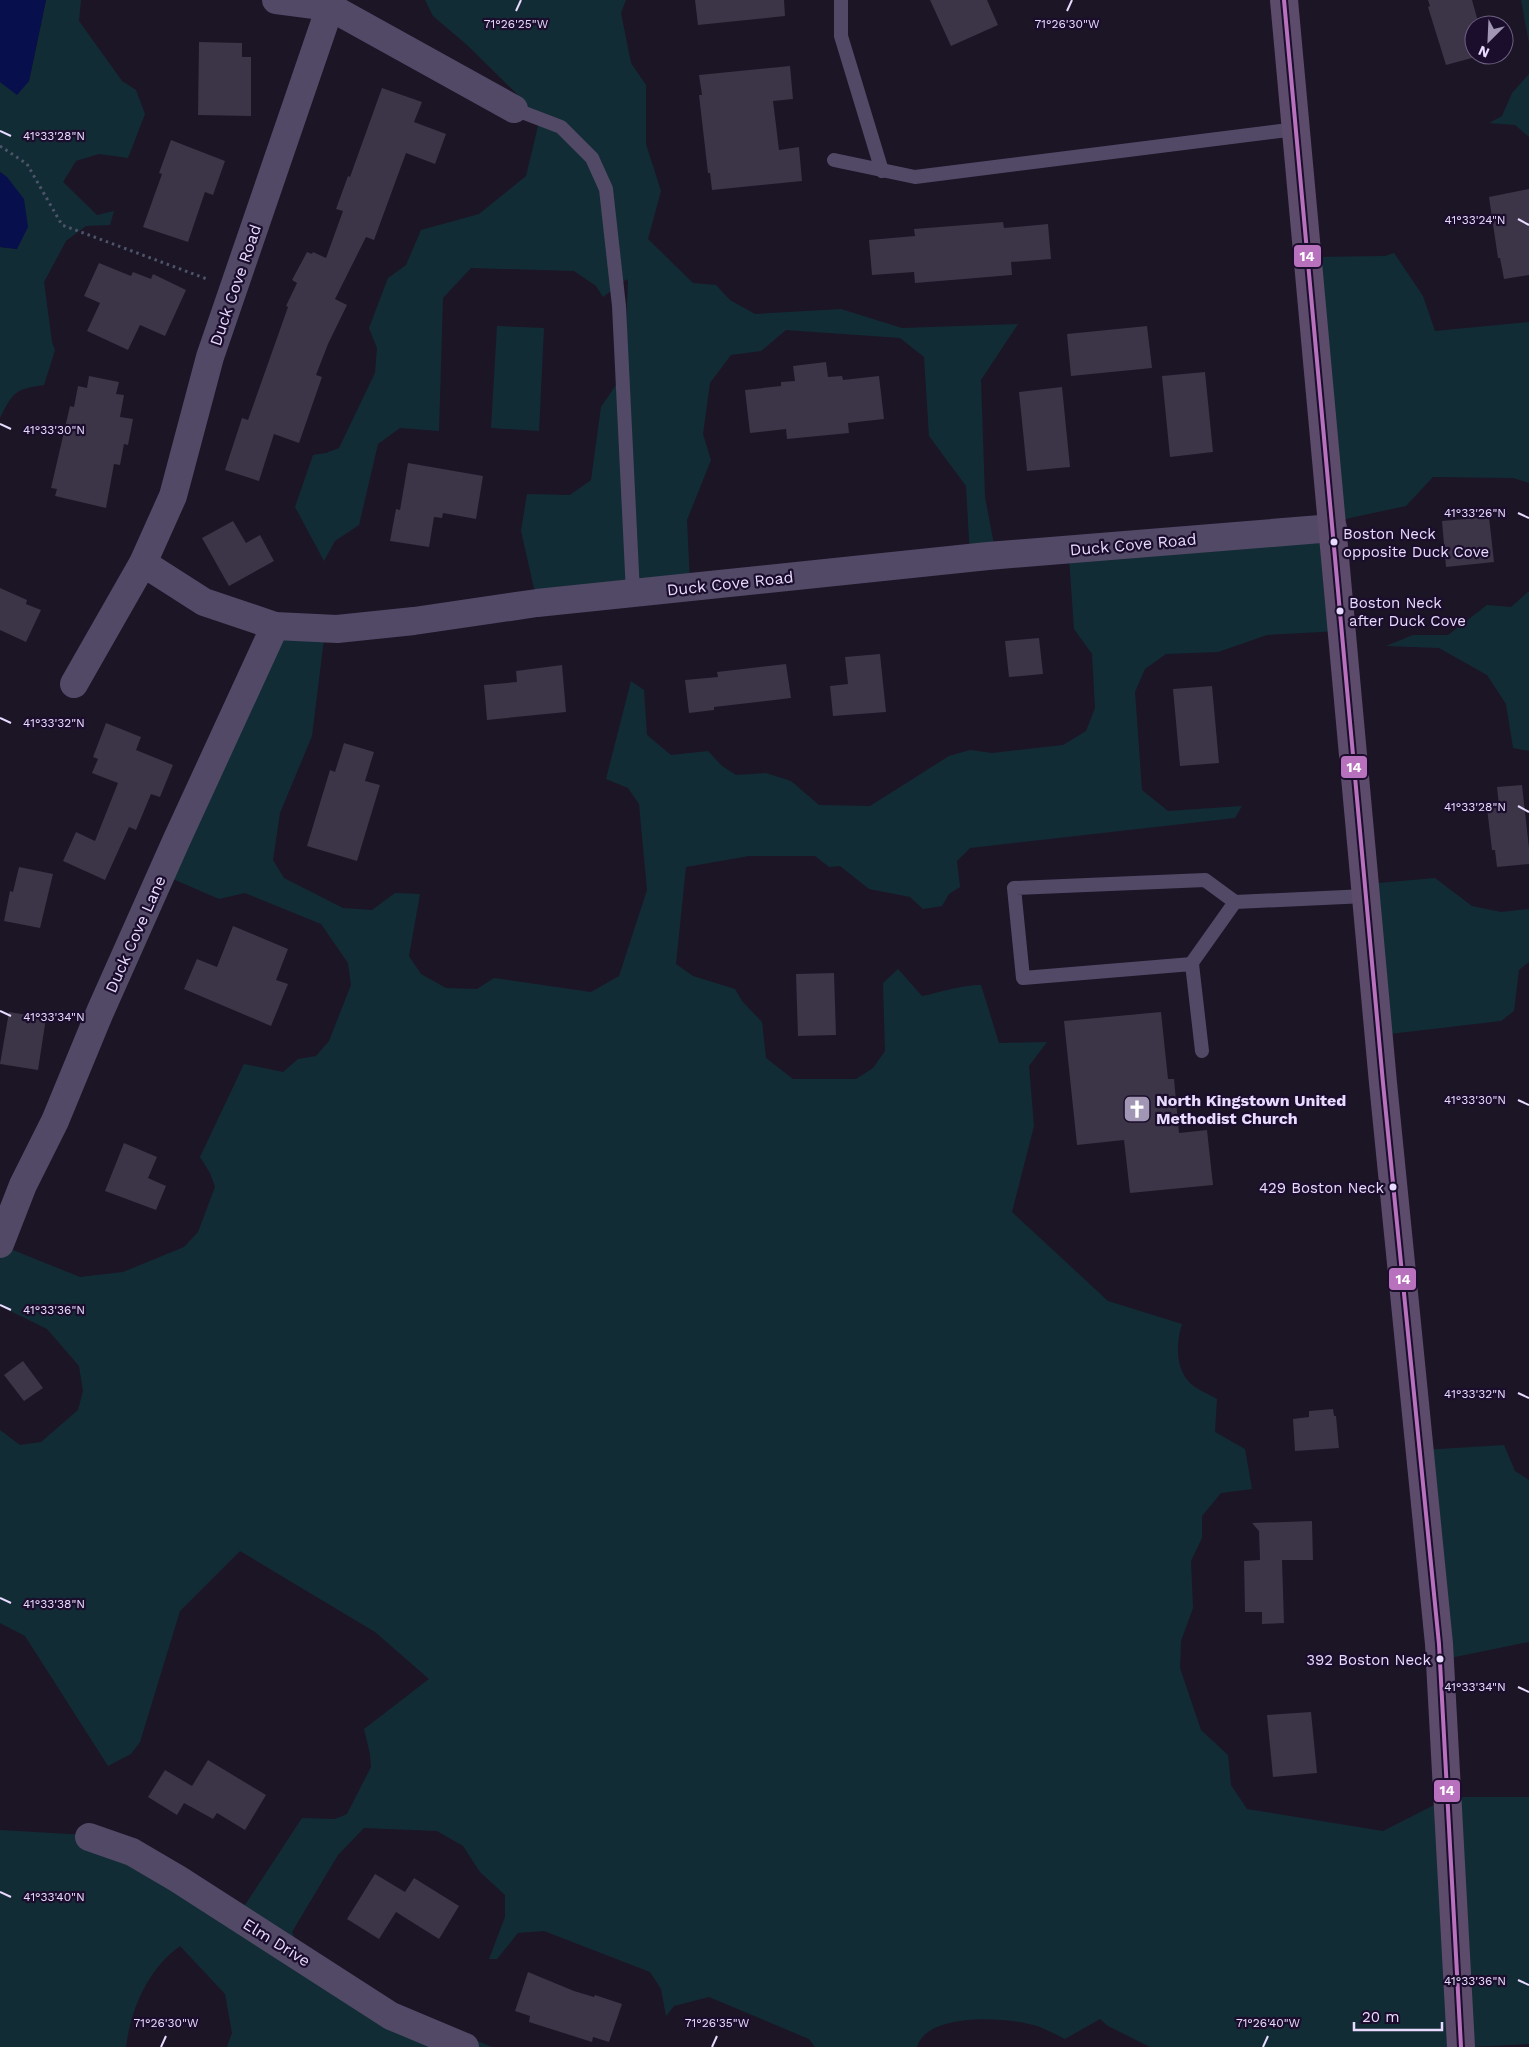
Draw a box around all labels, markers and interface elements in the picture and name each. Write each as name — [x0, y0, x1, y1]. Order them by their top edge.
north arrow — [1464, 15, 1514, 65]
text: 71°26'25"W — [484, 17, 549, 31]
text: 71°26'30"W — [1035, 17, 1100, 31]
text: N — [1476, 42, 1492, 61]
text: 41°33'28"N — [23, 129, 85, 143]
text: 41°33'24"N — [1444, 213, 1506, 227]
street label: Duck Cove Road — [206, 222, 265, 348]
line badge: 14 — [1293, 244, 1322, 268]
text: 14 — [1299, 248, 1315, 264]
text: 41°33'30"N — [23, 423, 85, 437]
text: 41°33'26"N — [1444, 506, 1506, 520]
place label: Boston Neck opposite Duck Cove — [1343, 525, 1489, 561]
street label: Duck Cove Road — [1069, 529, 1197, 560]
marker: Boston Neck opposite Duck Cove — [1329, 537, 1339, 547]
street label: Duck Cove Road — [666, 567, 794, 600]
place label: Boston Neck after Duck Cove — [1349, 594, 1466, 630]
marker: Boston Neck after Duck Cove — [1335, 606, 1345, 616]
text: 41°33'32"N — [23, 716, 85, 730]
line badge: 14 — [1340, 755, 1368, 779]
text: 14 — [1346, 759, 1362, 775]
text: 41°33'28"N — [1444, 800, 1506, 814]
street label: Duck Cove Lane — [101, 873, 170, 996]
text: 41°33'34"N — [23, 1010, 85, 1024]
place label: North Kingstown United Methodist Church — [1156, 1091, 1346, 1128]
text: 41°33'30"N — [1444, 1093, 1506, 1107]
church icon: North Kingstown United Methodist Church — [1122, 1094, 1152, 1124]
place label: 429 Boston Neck — [1259, 1179, 1384, 1197]
marker: 429 Boston Neck — [1388, 1182, 1398, 1192]
line badge: 14 — [1388, 1267, 1417, 1291]
text: 14 — [1395, 1271, 1411, 1287]
text: 41°33'36"N — [23, 1303, 85, 1317]
text: 41°33'32"N — [1444, 1387, 1506, 1401]
text: 41°33'38"N — [23, 1597, 85, 1611]
place label: 392 Boston Neck — [1306, 1651, 1431, 1669]
marker: 392 Boston Neck — [1435, 1654, 1445, 1664]
text: 41°33'34"N — [1444, 1680, 1506, 1694]
line badge: 14 — [1433, 1779, 1461, 1803]
text: 14 — [1439, 1782, 1455, 1798]
text: 41°33'40"N — [23, 1890, 85, 1904]
street label: Elm Drive — [240, 1914, 314, 1971]
text: 41°33'36"N — [1444, 1974, 1506, 1988]
scale bar — [1354, 2000, 1442, 2032]
text: 20 m — [1362, 2008, 1400, 2026]
text: 71°26'30"W — [134, 2016, 199, 2030]
text: 71°26'35"W — [685, 2016, 750, 2030]
text: 71°26'40"W — [1236, 2016, 1301, 2030]

